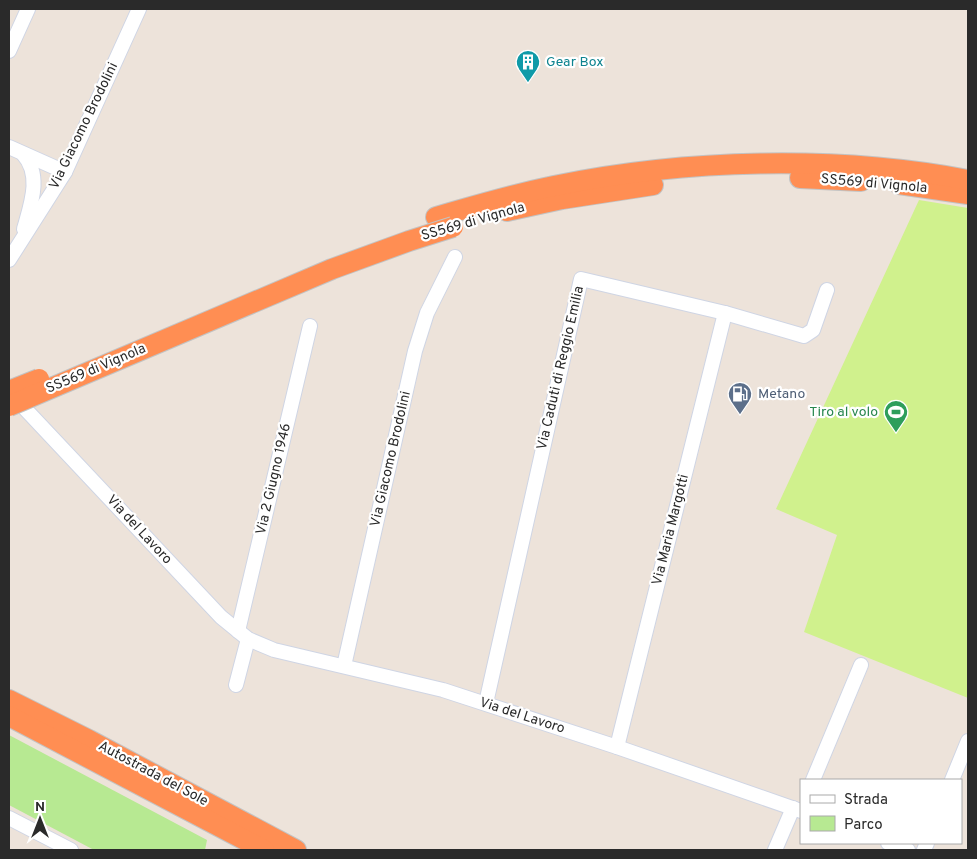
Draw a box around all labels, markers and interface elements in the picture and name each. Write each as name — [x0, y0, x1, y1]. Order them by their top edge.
building icon: Gear Box — [515, 49, 541, 83]
place label: Gear Box — [546, 54, 603, 71]
street label: Via Giacomo Brodolini — [46, 60, 122, 192]
street label: SS569 di Vignola — [820, 171, 928, 197]
street label: SS569 di Vignola — [419, 199, 527, 245]
street label: Via Caduti di Reggio Emilia — [534, 284, 588, 452]
street label: SS569 di Vignola — [44, 340, 148, 398]
fuel station icon: Metano — [727, 381, 753, 415]
place label: Metano — [758, 386, 805, 403]
street label: Via Giacomo Brodolini — [367, 389, 415, 529]
sports icon: Tiro al volo — [883, 399, 909, 433]
place label: Tiro al volo — [809, 404, 878, 421]
street label: Via 2 Giugno 1946 — [253, 422, 295, 536]
street label: Via Maria Margotti — [649, 473, 693, 587]
street label: Via del Lavoro — [103, 492, 176, 568]
street label: Via del Lavoro — [477, 694, 567, 738]
street label: Autostrada del Sole — [95, 738, 211, 810]
legend — [800, 779, 962, 844]
text: Strada — [844, 791, 888, 810]
north arrow — [15, 794, 65, 844]
text: N — [35, 799, 45, 816]
text: Parco — [844, 816, 883, 835]

